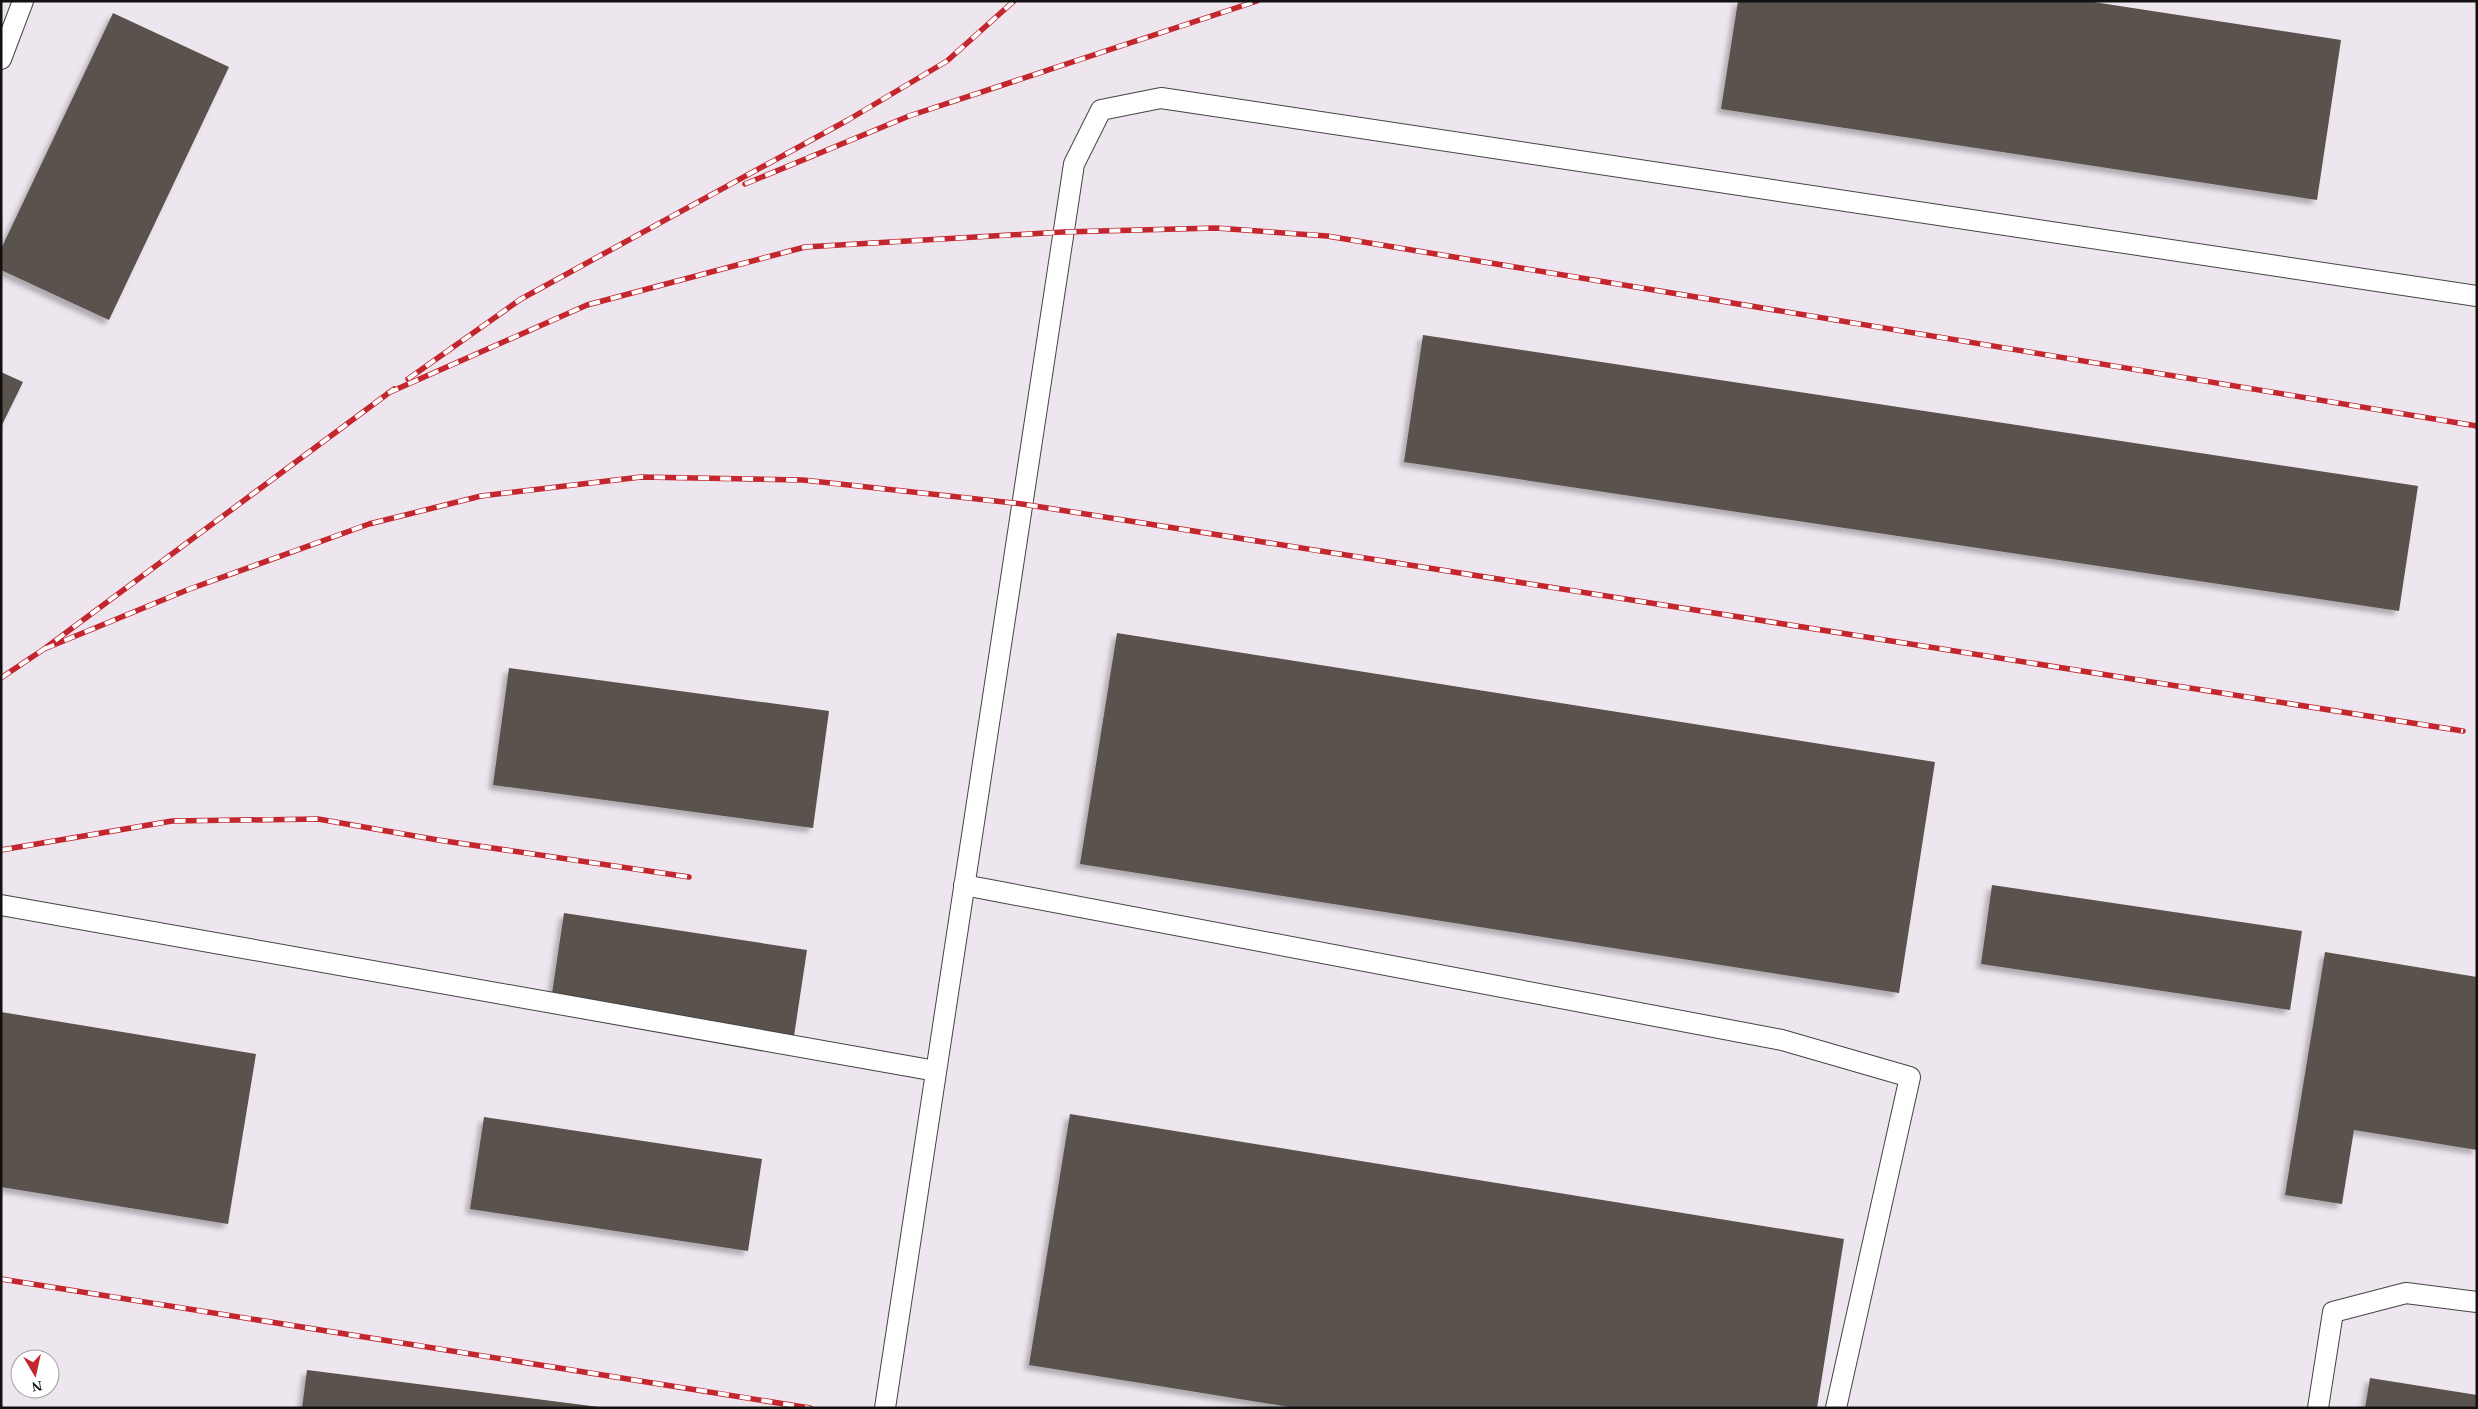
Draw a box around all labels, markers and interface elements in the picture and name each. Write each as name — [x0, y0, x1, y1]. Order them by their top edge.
north arrow — [10, 1349, 60, 1399]
text: N — [31, 1378, 43, 1395]

